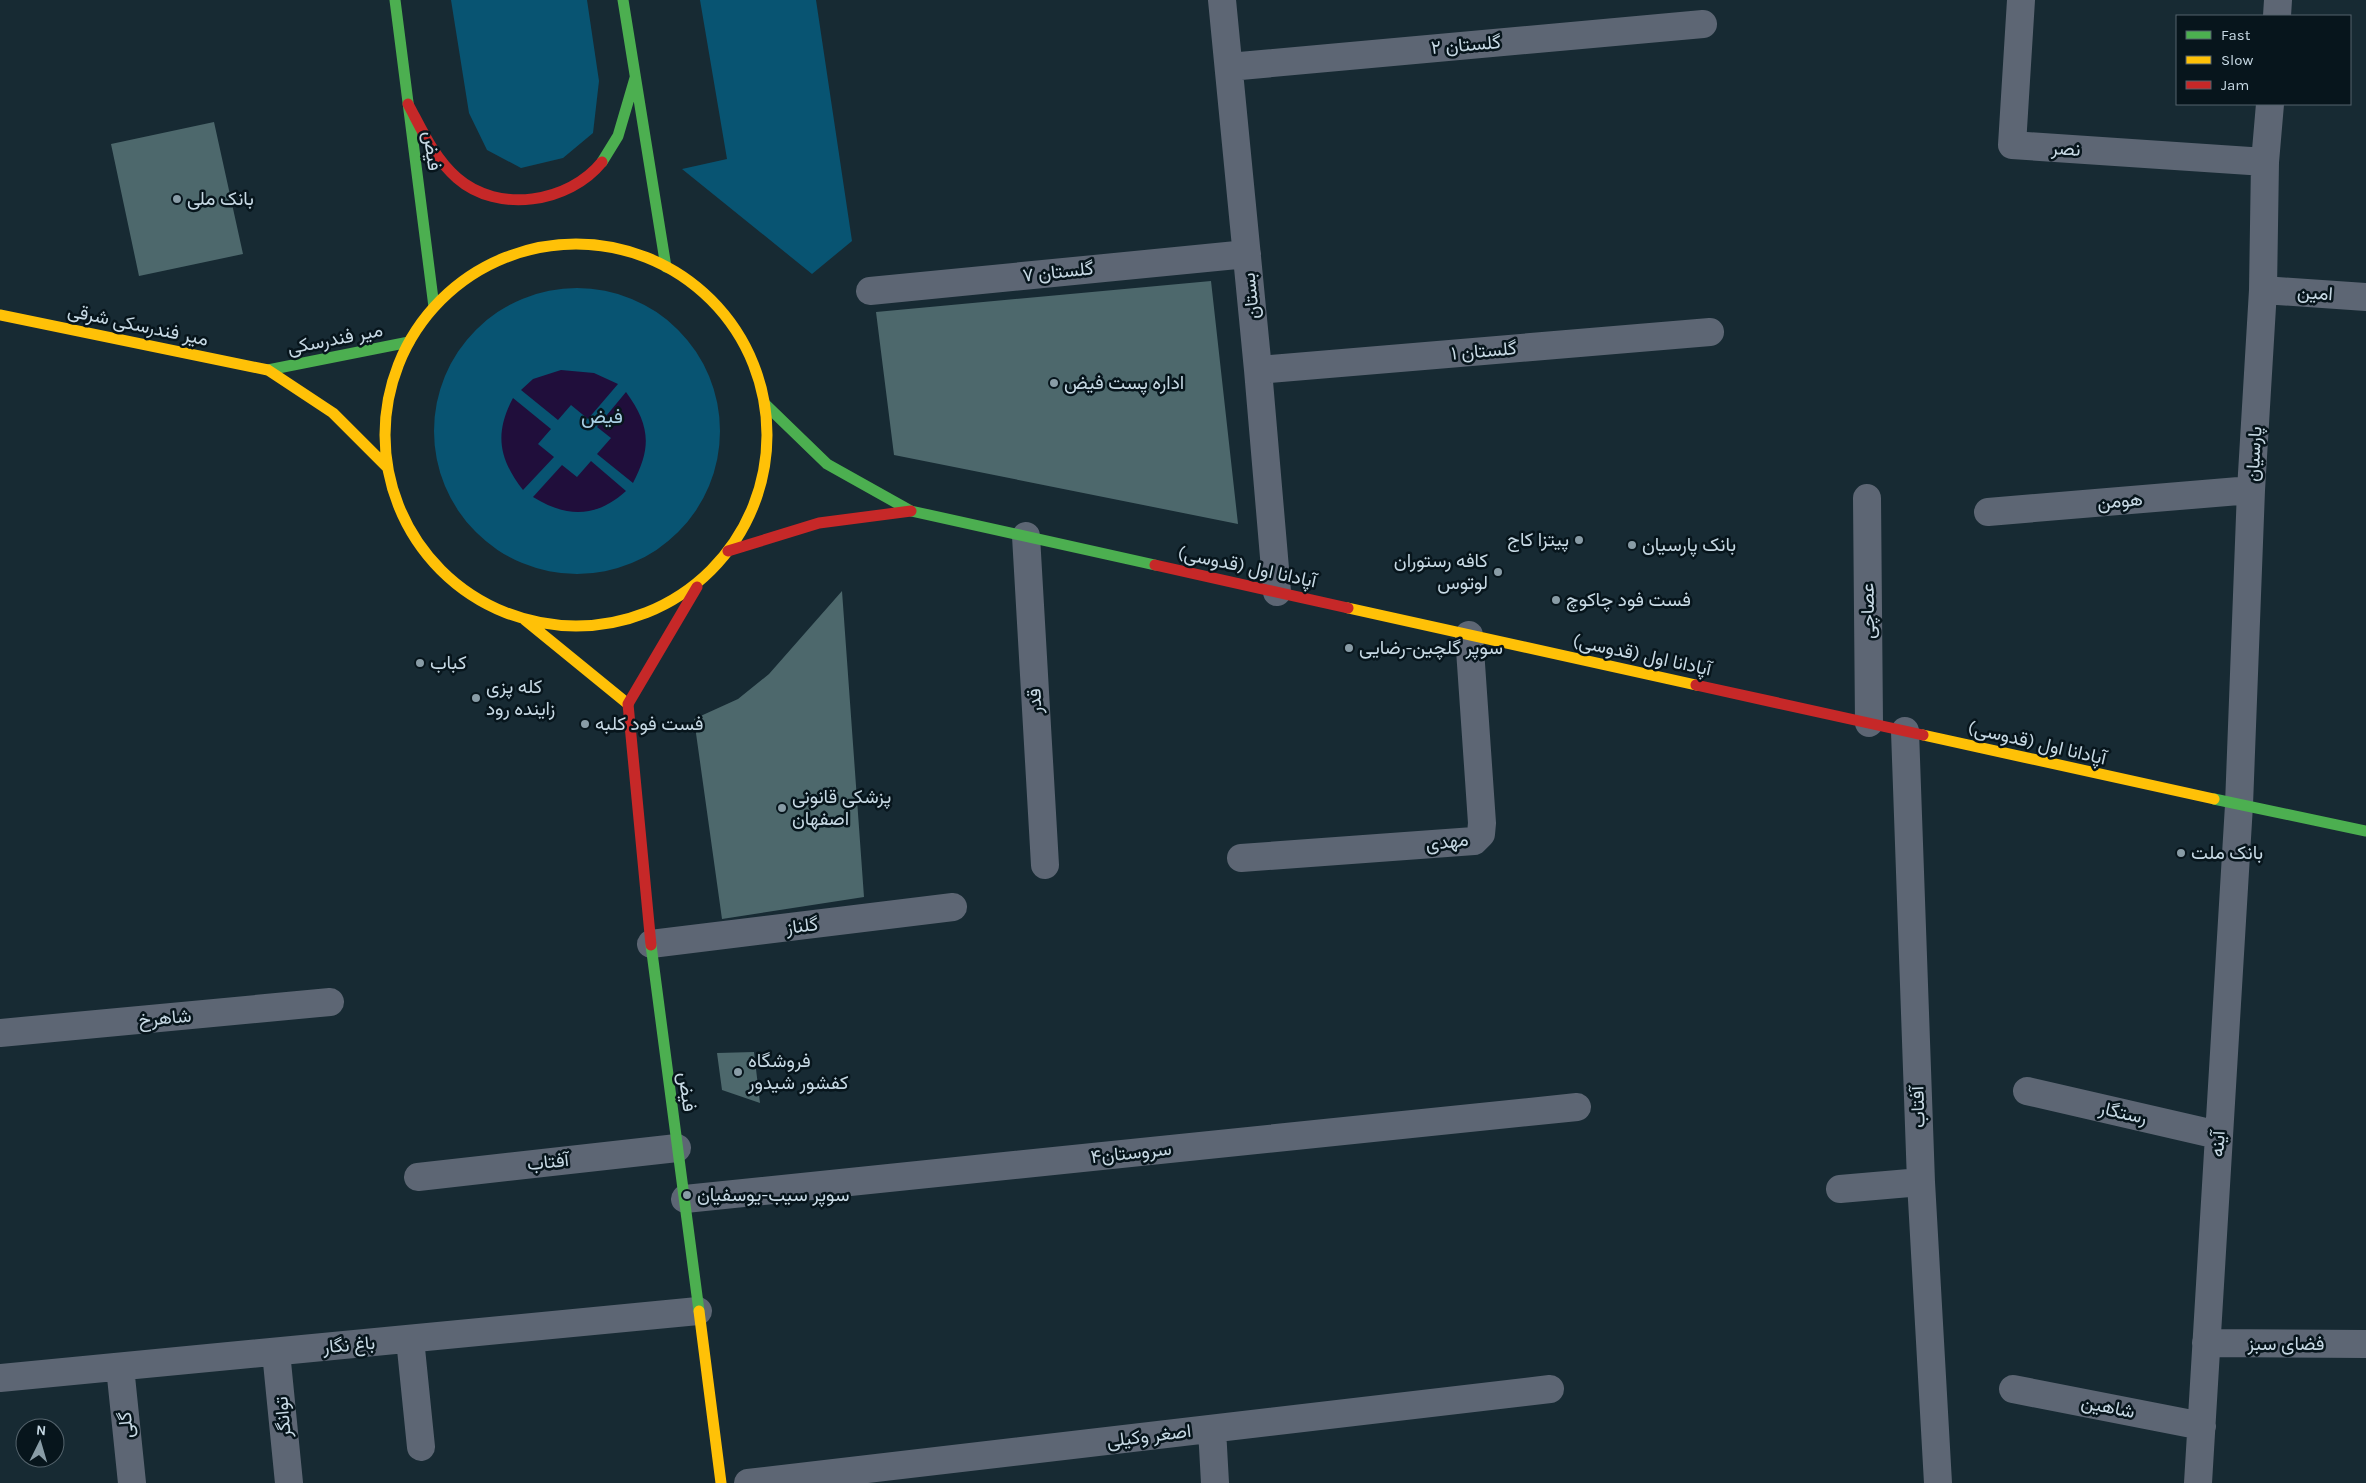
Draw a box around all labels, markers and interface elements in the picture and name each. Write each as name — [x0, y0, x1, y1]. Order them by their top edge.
legend — [2176, 15, 2351, 105]
text: Fast — [2221, 26, 2251, 44]
street label: گلستان ۲ — [1430, 31, 1502, 59]
text: Slow — [2221, 51, 2253, 69]
text: Jam — [2221, 76, 2249, 94]
street label: فیض — [419, 130, 445, 172]
street label: نصر — [2050, 137, 2081, 161]
place label: بانک ملی — [187, 188, 254, 210]
marker: بانک ملی — [171, 193, 183, 205]
street label: گلستان ۷ — [1021, 257, 1095, 287]
street label: بستان — [1238, 272, 1264, 320]
street label: امین — [2296, 281, 2334, 305]
street label: میر فندرسکی شرقی — [66, 299, 210, 351]
street label: میر فندرسکی — [285, 319, 385, 359]
street label: گلستان ۱ — [1450, 337, 1518, 365]
place label: اداره پست فیض — [1064, 372, 1184, 396]
marker: اداره پست فیض — [1048, 377, 1060, 389]
district label: فیض — [581, 405, 623, 428]
street label: پارسیان — [2242, 426, 2268, 482]
street label: هومن — [2096, 488, 2144, 514]
place label: پیتزا کاج — [1507, 529, 1569, 553]
marker: پیتزا کاج — [1573, 534, 1585, 546]
place label: بانک پارسیان — [1642, 534, 1736, 558]
marker: بانک پارسیان — [1626, 539, 1638, 551]
street label: آپادانا اول (قدوسی) — [1175, 542, 1320, 595]
place label: کافه رستوران لوتوس — [1394, 550, 1488, 594]
marker: کافه رستوران لوتوس — [1492, 566, 1504, 578]
street label: عصاچی — [1857, 583, 1881, 639]
place label: فست فود چاکوچ — [1566, 589, 1691, 613]
marker: فست فود چاکوچ — [1550, 594, 1562, 606]
street label: آپادانا اول (قدوسی) — [1570, 630, 1715, 683]
place label: سوپر گلچین-رضایی — [1359, 637, 1503, 661]
marker: سوپر گلچین-رضایی — [1343, 642, 1355, 654]
place label: کباب — [430, 652, 467, 674]
marker: کباب — [414, 657, 426, 669]
place label: کله پزی زاینده رود — [486, 676, 555, 720]
street label: قدر — [1023, 688, 1047, 715]
marker: کله پزی زاینده رود — [470, 692, 482, 704]
place label: فست فود کلبه — [595, 713, 704, 735]
street label: آپادانا اول (قدوسی) — [1965, 716, 2110, 772]
marker: فست فود کلبه — [579, 718, 591, 730]
place label: پزشکی قانونی اصفهان — [792, 786, 891, 830]
marker: پزشکی قانونی اصفهان — [776, 802, 788, 814]
street label: مهدی — [1424, 828, 1470, 856]
place label: بانک ملت — [2191, 842, 2263, 864]
marker: بانک ملت — [2175, 847, 2187, 859]
street label: گلناز — [784, 913, 819, 939]
street label: شاهرخ — [138, 1005, 193, 1032]
place label: فروشگاه کفشور شیدور — [747, 1050, 848, 1094]
marker: فروشگاه کفشور شیدور — [732, 1066, 744, 1078]
street label: فیض — [674, 1071, 700, 1113]
street label: آفتاب — [1906, 1084, 1930, 1128]
street label: رستگار — [2096, 1097, 2149, 1129]
street label: آینه — [2206, 1129, 2230, 1158]
street label: سروستان۴ — [1089, 1138, 1173, 1168]
street label: آفتاب — [526, 1149, 572, 1175]
place label: سوپر سیب-یوسفیان — [697, 1184, 850, 1208]
marker: سوپر سیب-یوسفیان — [681, 1189, 693, 1201]
street label: باغ نگار — [321, 1332, 376, 1359]
street label: فضای سبز — [2247, 1333, 2324, 1355]
street label: شاهین — [2079, 1391, 2137, 1423]
street label: توانگر — [270, 1395, 296, 1439]
street label: گلی — [114, 1411, 138, 1439]
north arrow — [15, 1418, 65, 1468]
street label: اصغر وکیلی — [1105, 1420, 1193, 1452]
text: N — [35, 1422, 47, 1439]

